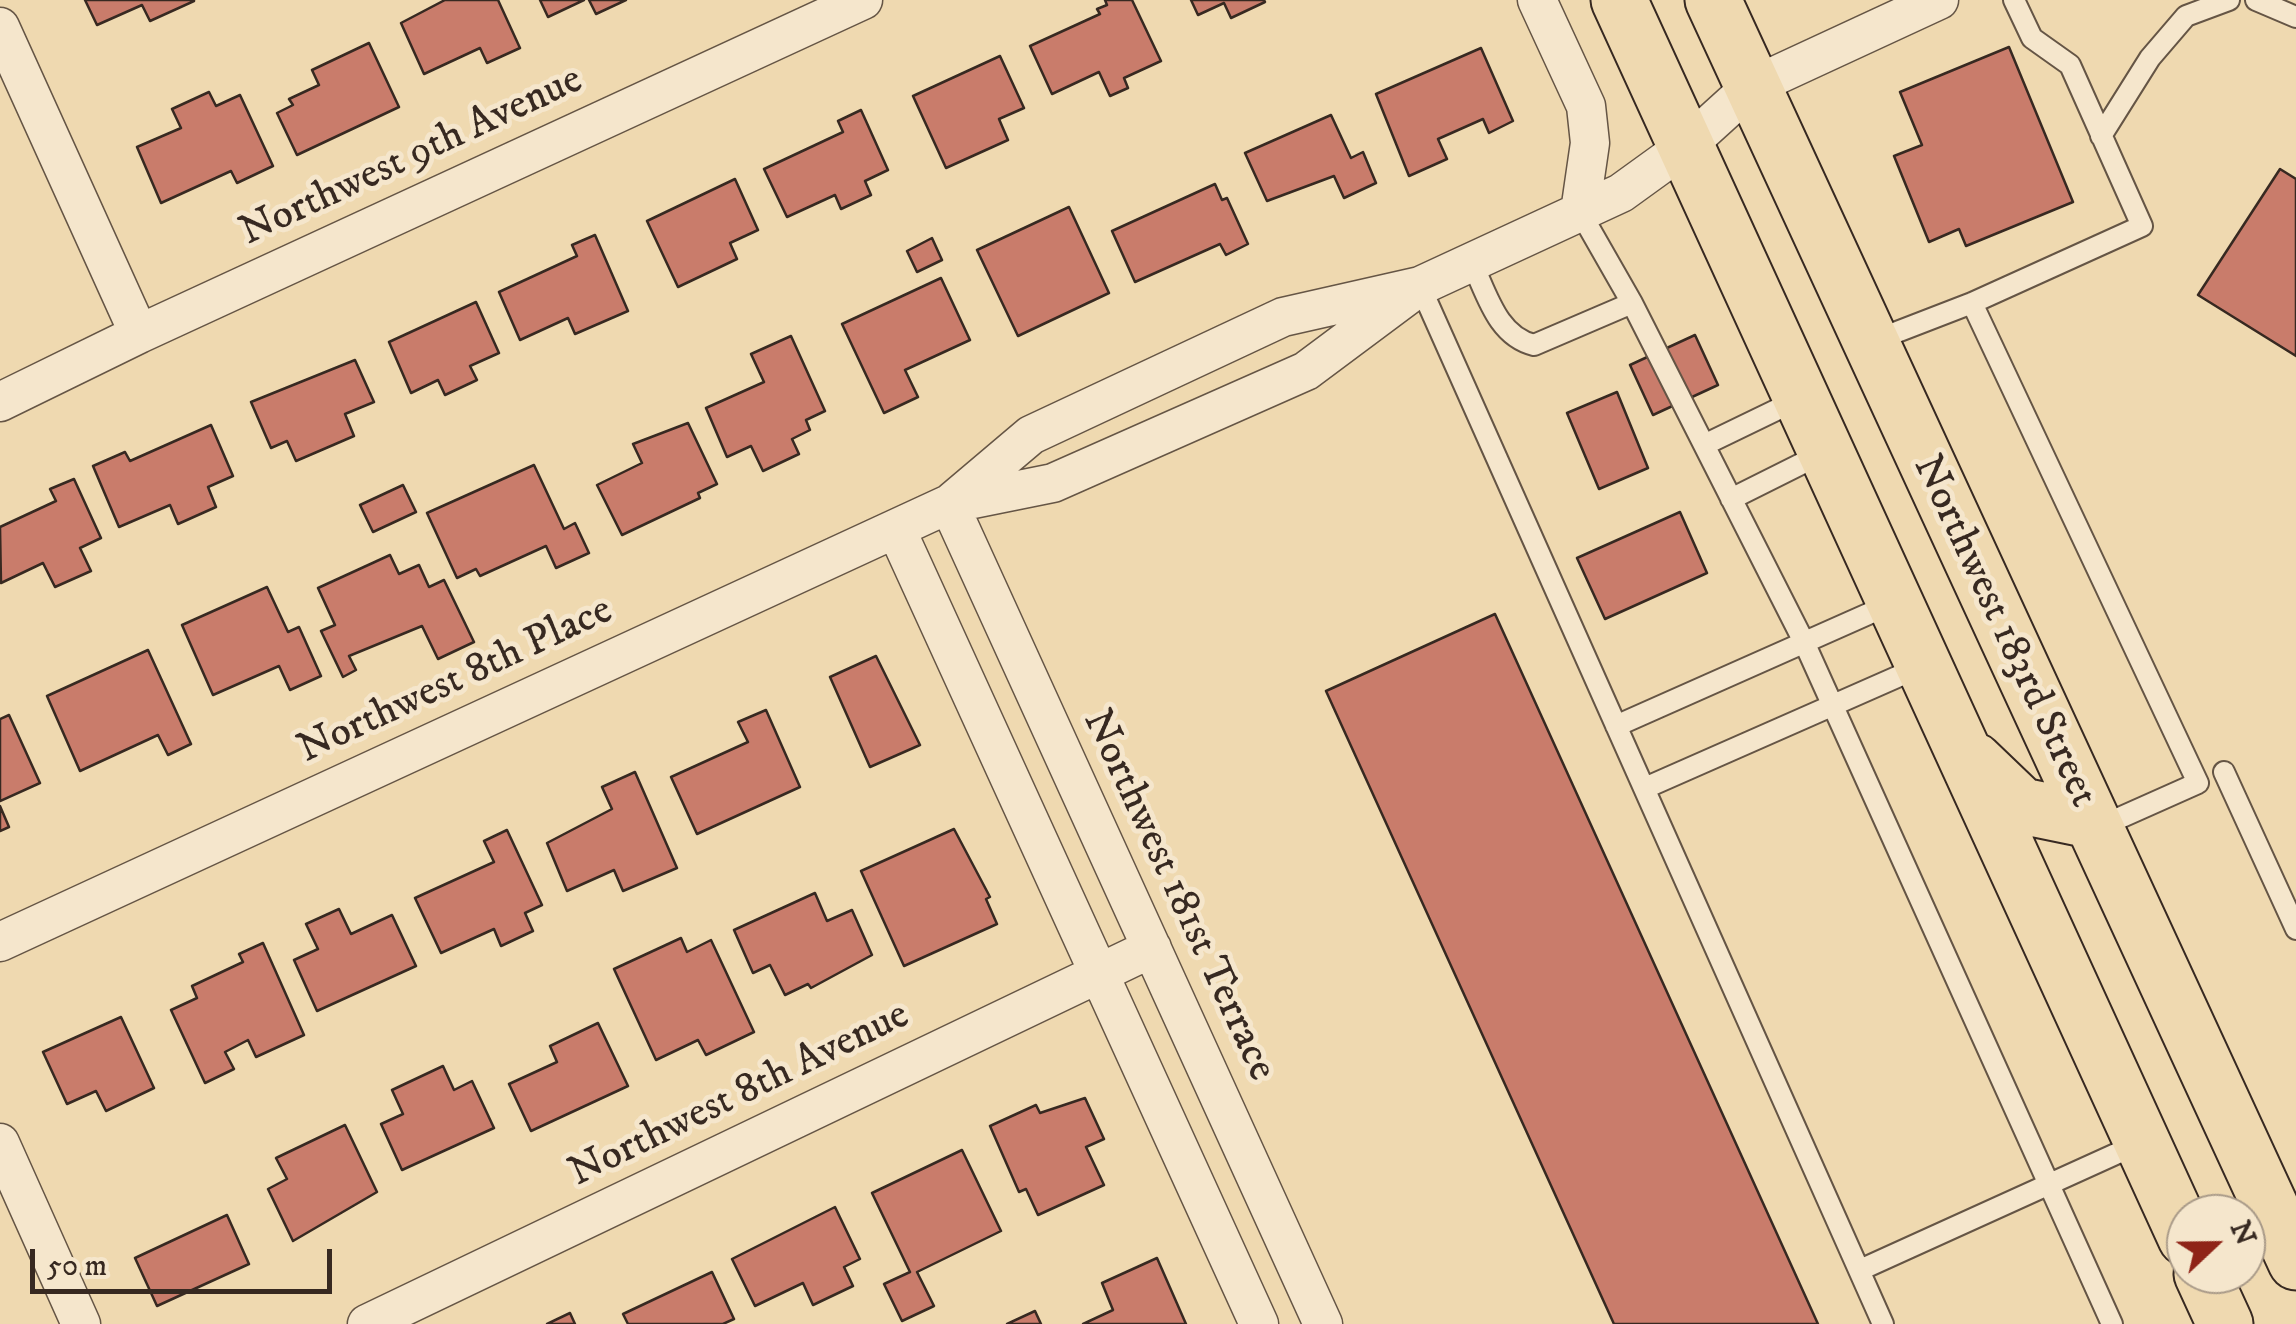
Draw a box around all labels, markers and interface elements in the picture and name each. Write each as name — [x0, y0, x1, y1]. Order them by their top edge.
street label: Northwest 9th Avenue — [233, 57, 591, 259]
street label: Northwest 183rd Street — [1899, 448, 2107, 816]
street label: Northwest 8th Place — [291, 587, 621, 777]
street label: Northwest 181st Terrace — [1069, 703, 1285, 1089]
street label: Northwest 8th Avenue — [562, 992, 918, 1200]
north arrow — [2166, 1194, 2266, 1294]
text: N — [2222, 1216, 2263, 1251]
scale bar — [35, 1229, 338, 1291]
text: 50 m — [47, 1248, 107, 1285]

